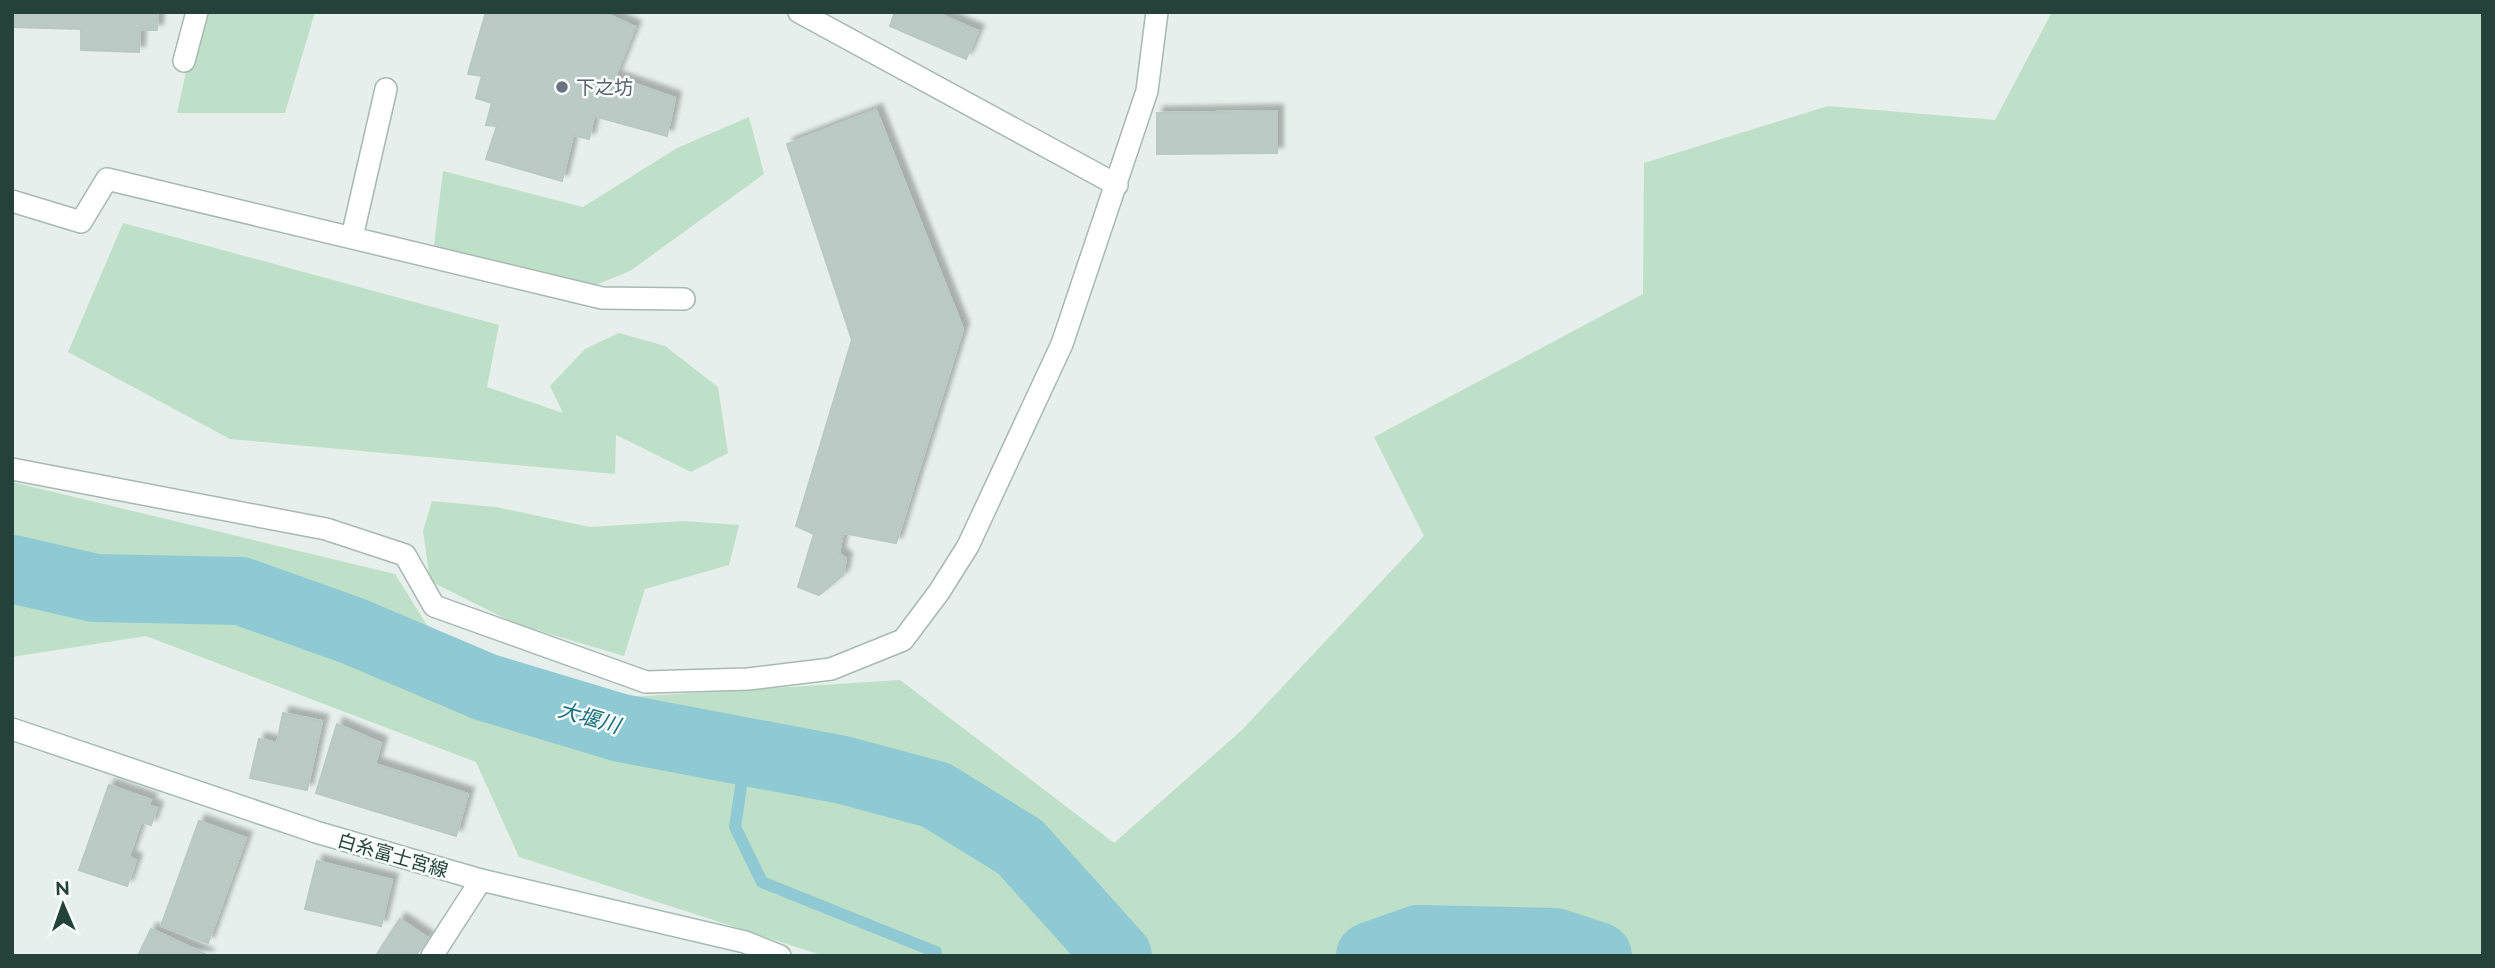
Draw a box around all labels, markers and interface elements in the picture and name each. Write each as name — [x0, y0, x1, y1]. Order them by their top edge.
place label: 下之坊 — [576, 76, 633, 98]
marker: 下之坊 — [554, 79, 570, 95]
water label: 大堰川 — [555, 697, 625, 739]
street label: 白糸富士宮線 — [335, 829, 451, 881]
north arrow — [28, 870, 98, 940]
text: N — [55, 877, 70, 899]

